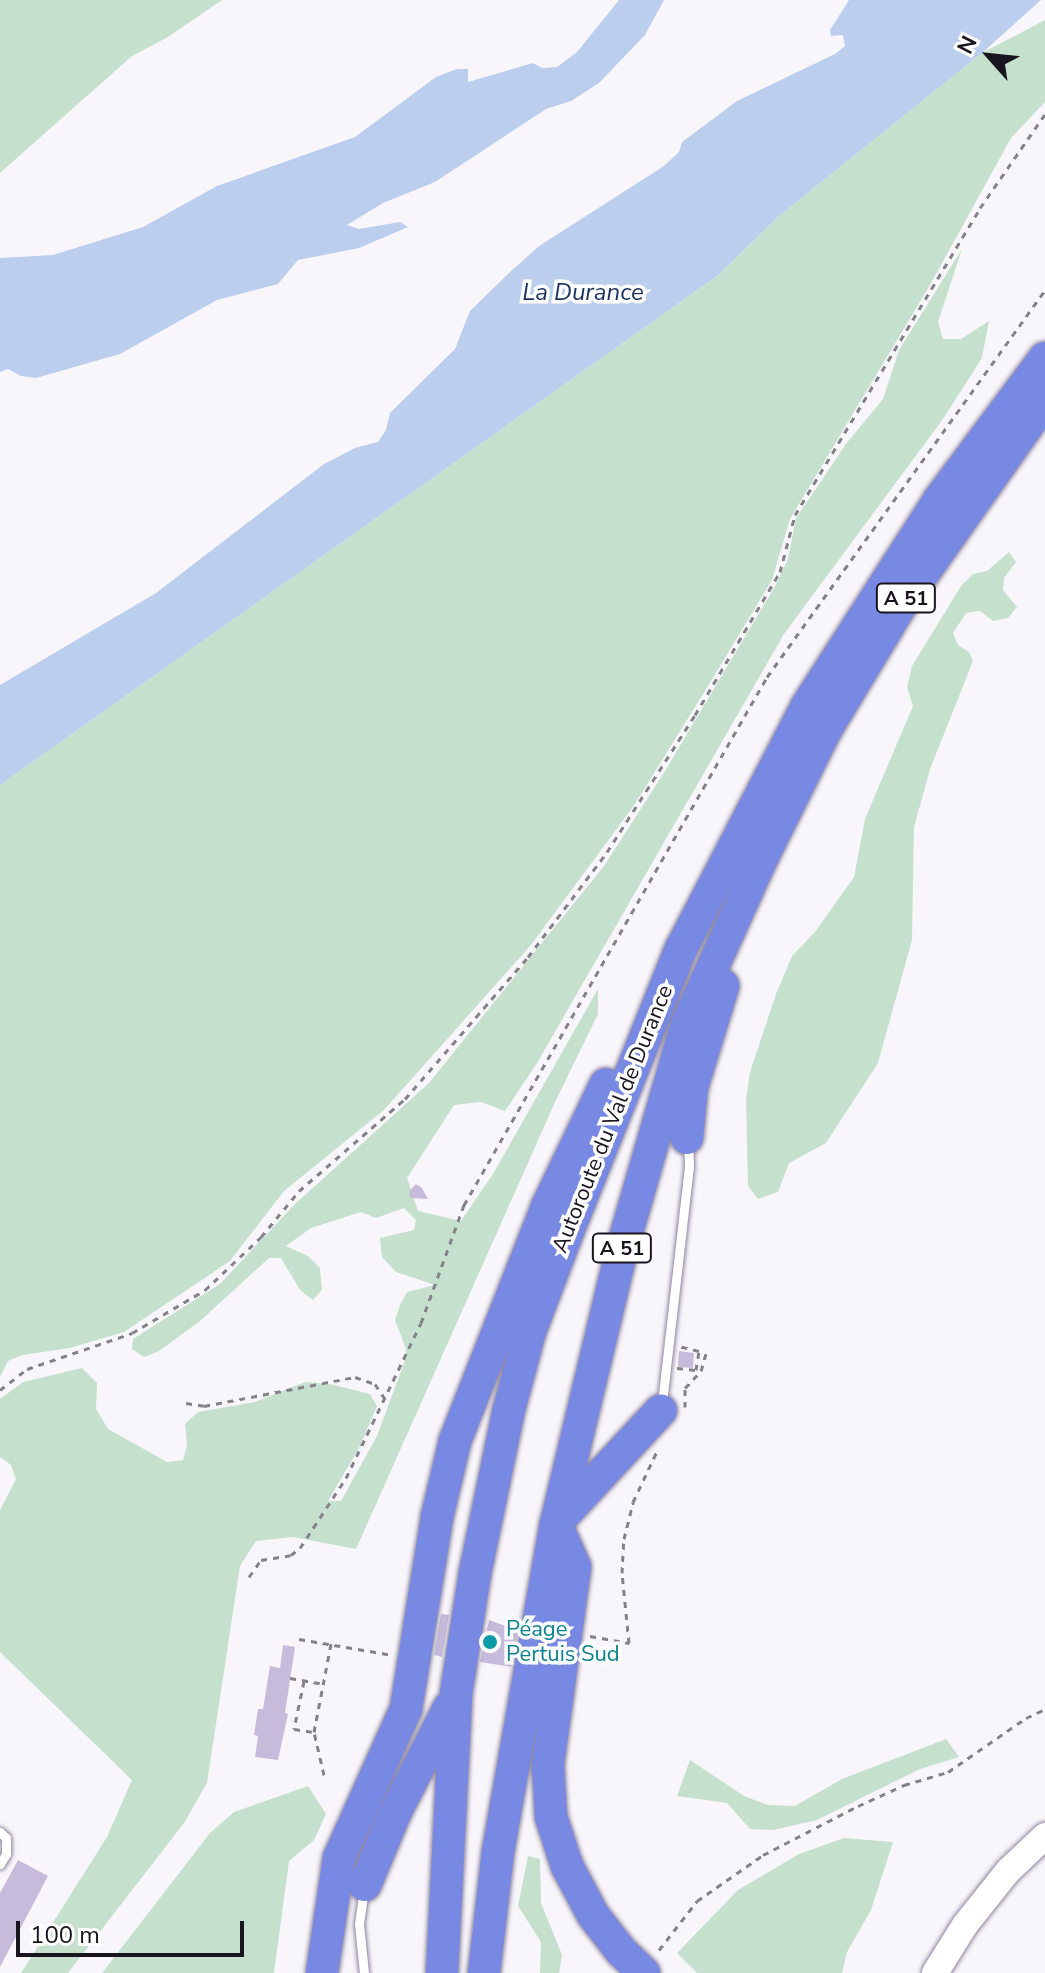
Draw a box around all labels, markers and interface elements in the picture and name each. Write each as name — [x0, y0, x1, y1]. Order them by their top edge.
north arrow — [949, 16, 1029, 96]
text: N — [951, 31, 985, 59]
water label: La Durance — [522, 279, 644, 307]
road number: A 51 — [874, 582, 938, 614]
street label: Autoroute du Val de Durance — [547, 981, 679, 1257]
road number: A 51 — [590, 1232, 654, 1264]
place label: Péage Pertuis Sud — [506, 1616, 620, 1668]
marker: Péage Pertuis Sud — [481, 1633, 499, 1651]
scale bar — [20, 1905, 248, 1955]
text: 100 m — [30, 1919, 100, 1951]

